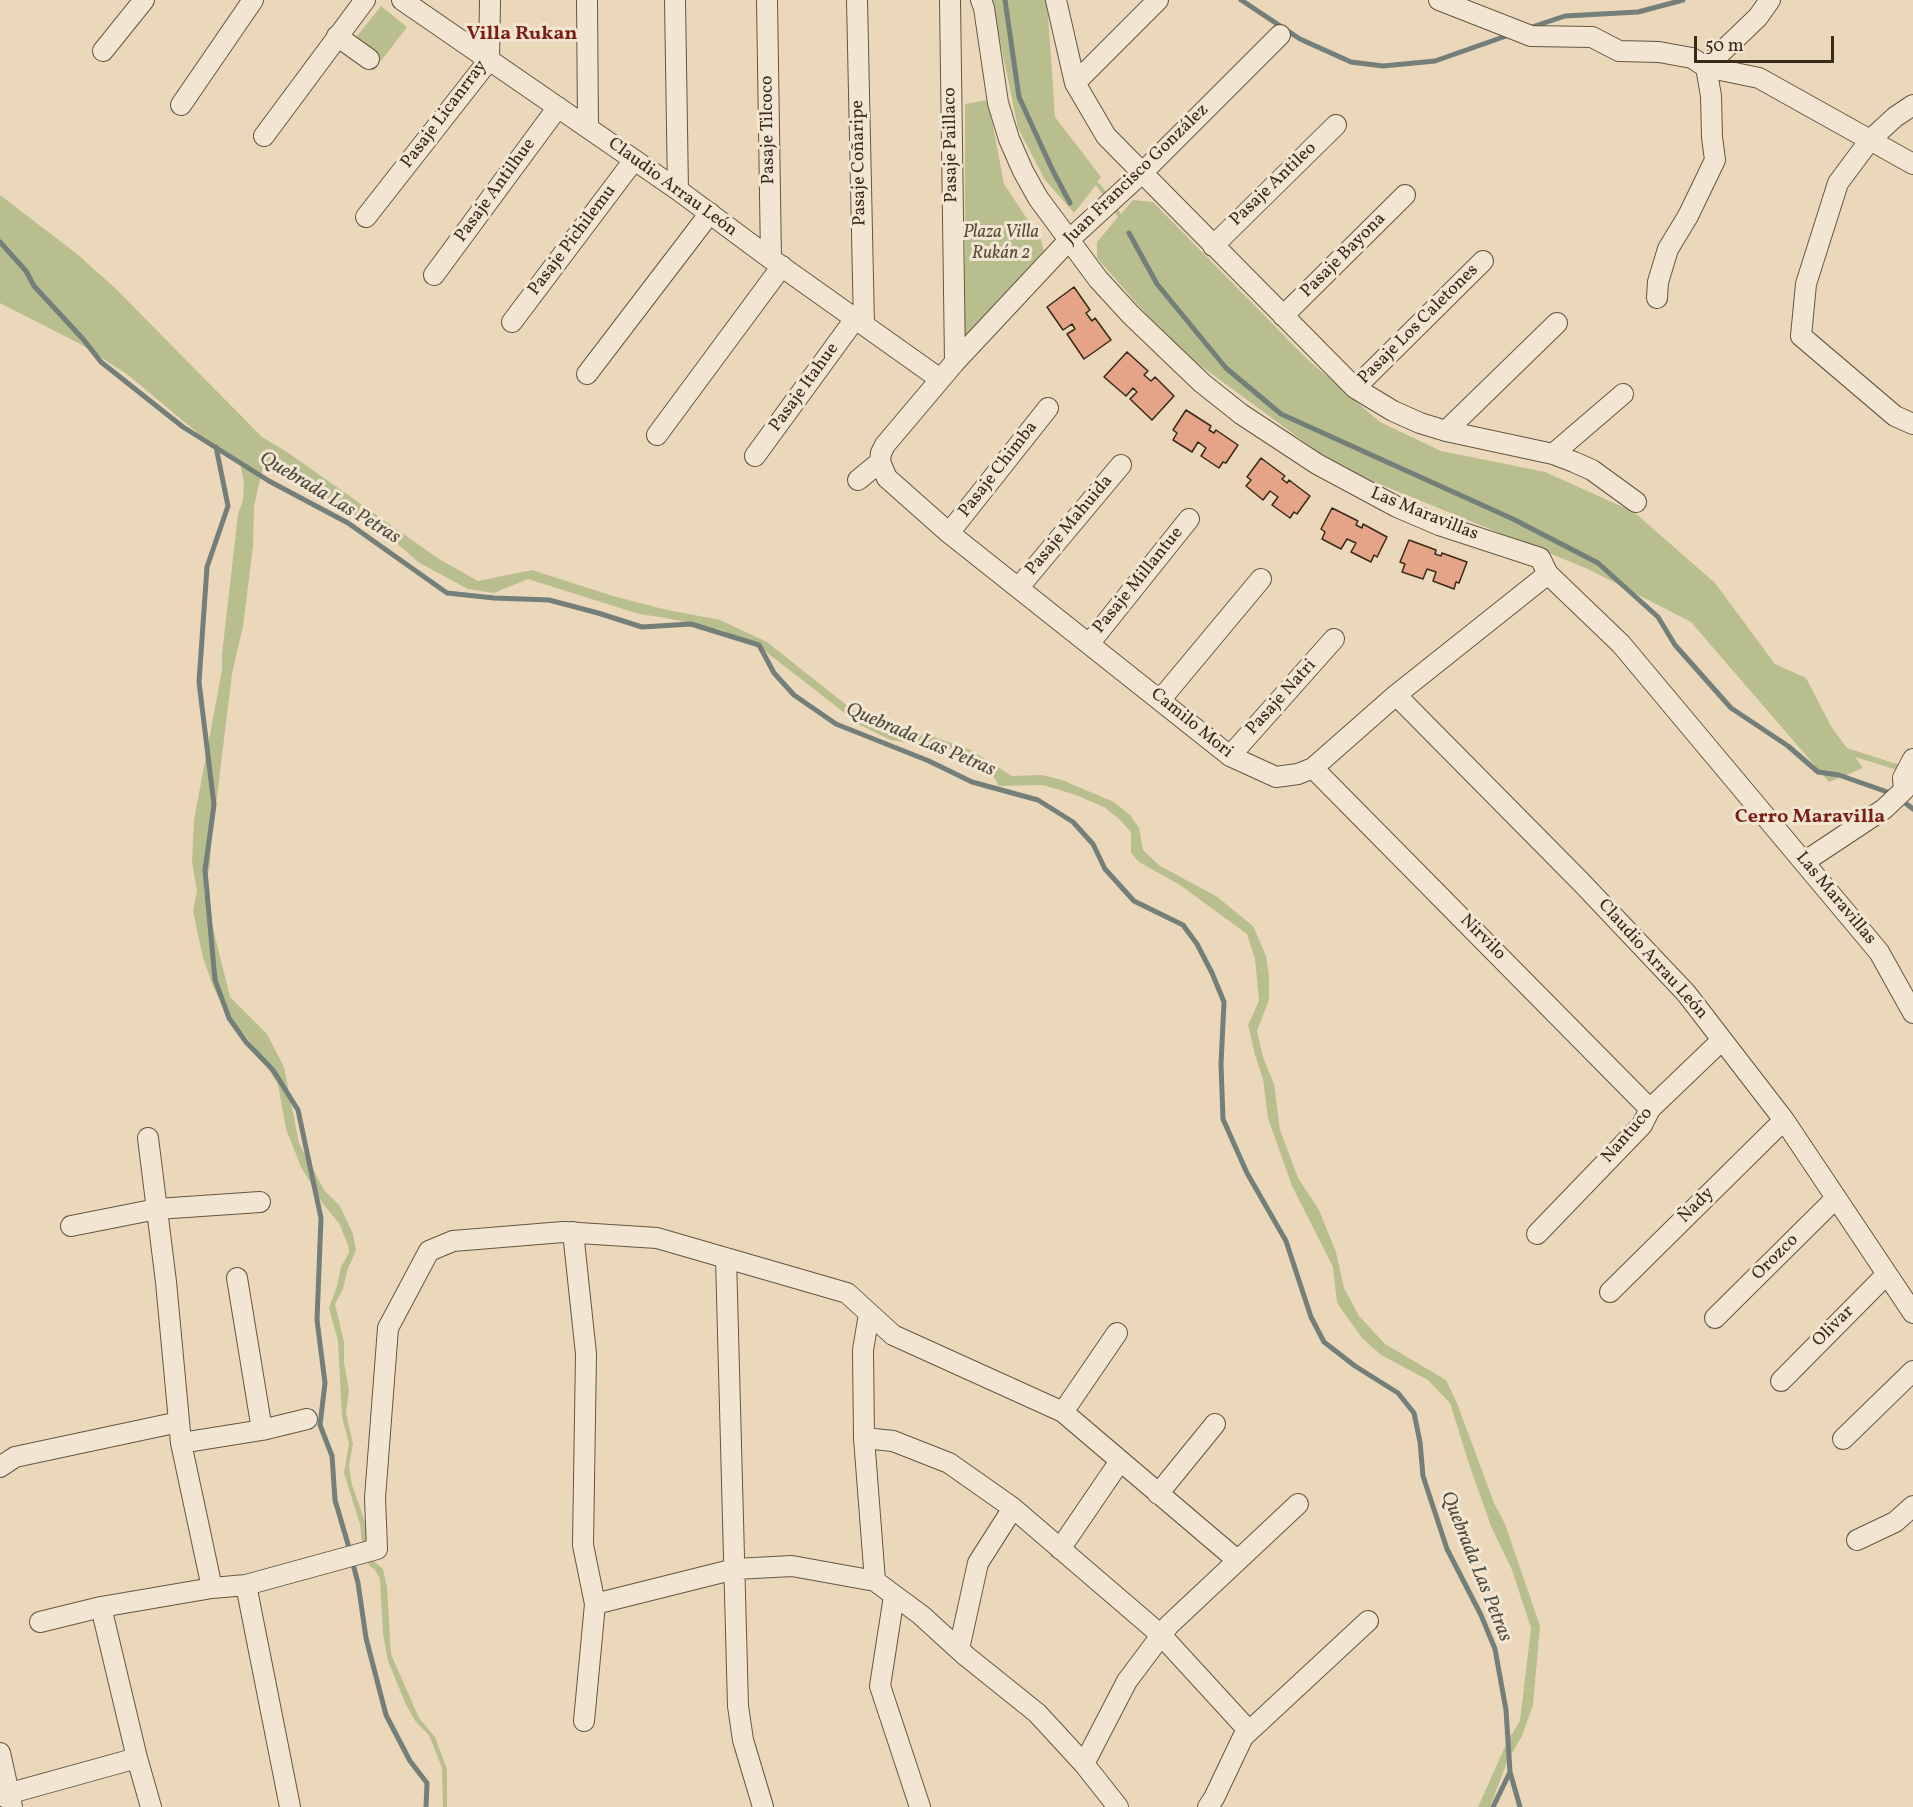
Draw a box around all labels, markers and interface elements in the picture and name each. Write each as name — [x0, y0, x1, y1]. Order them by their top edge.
district label: Villa Rukan — [466, 23, 578, 47]
scale bar — [1697, 24, 1836, 62]
text: 50 m — [1705, 34, 1744, 59]
street label: Pasaje Licanrray — [397, 57, 493, 173]
street label: Pasaje Tilcoco — [757, 75, 781, 185]
street label: Pasaje Paillaco — [940, 87, 964, 203]
street label: Pasaje Coñaripe — [848, 100, 872, 226]
street label: Juan Francisco González — [1060, 100, 1214, 250]
street label: Claudio Arrau León — [603, 134, 741, 242]
street label: Pasaje Antilhue — [451, 135, 541, 247]
street label: Pasaje Antileo — [1226, 138, 1322, 232]
street label: Pasaje Pichilemu — [524, 181, 622, 301]
street label: Pasaje Bayona — [1297, 209, 1391, 303]
park label: Plaza Villa Rukán 2 — [963, 223, 1039, 266]
street label: Pasaje Los Caletones — [1354, 260, 1484, 390]
street label: Pasaje Itahue — [766, 339, 844, 437]
street label: Pasaje Chimba — [955, 418, 1043, 522]
water label: Quebrada Las Petras — [254, 447, 404, 551]
street label: Pasaje Mahuida — [1022, 471, 1118, 581]
street label: Las Maravillas — [1367, 484, 1481, 546]
street label: Pasaje Millantue — [1089, 523, 1189, 639]
street label: Pasaje Natri — [1242, 656, 1322, 740]
street label: Camilo Mori — [1146, 684, 1236, 764]
water label: Quebrada Las Petras — [842, 699, 998, 783]
district label: Cerro Maravilla — [1735, 806, 1885, 830]
street label: Las Maravillas — [1790, 848, 1880, 950]
street label: Claudio Arrau León — [1592, 895, 1712, 1025]
street label: Nirvilo — [1454, 910, 1510, 966]
street label: Nantuco — [1598, 1104, 1658, 1168]
street label: Ñady — [1674, 1183, 1720, 1229]
street label: Orozco — [1748, 1230, 1804, 1286]
street label: Olivar — [1809, 1302, 1859, 1352]
water label: Quebrada Las Petras — [1434, 1488, 1516, 1646]

